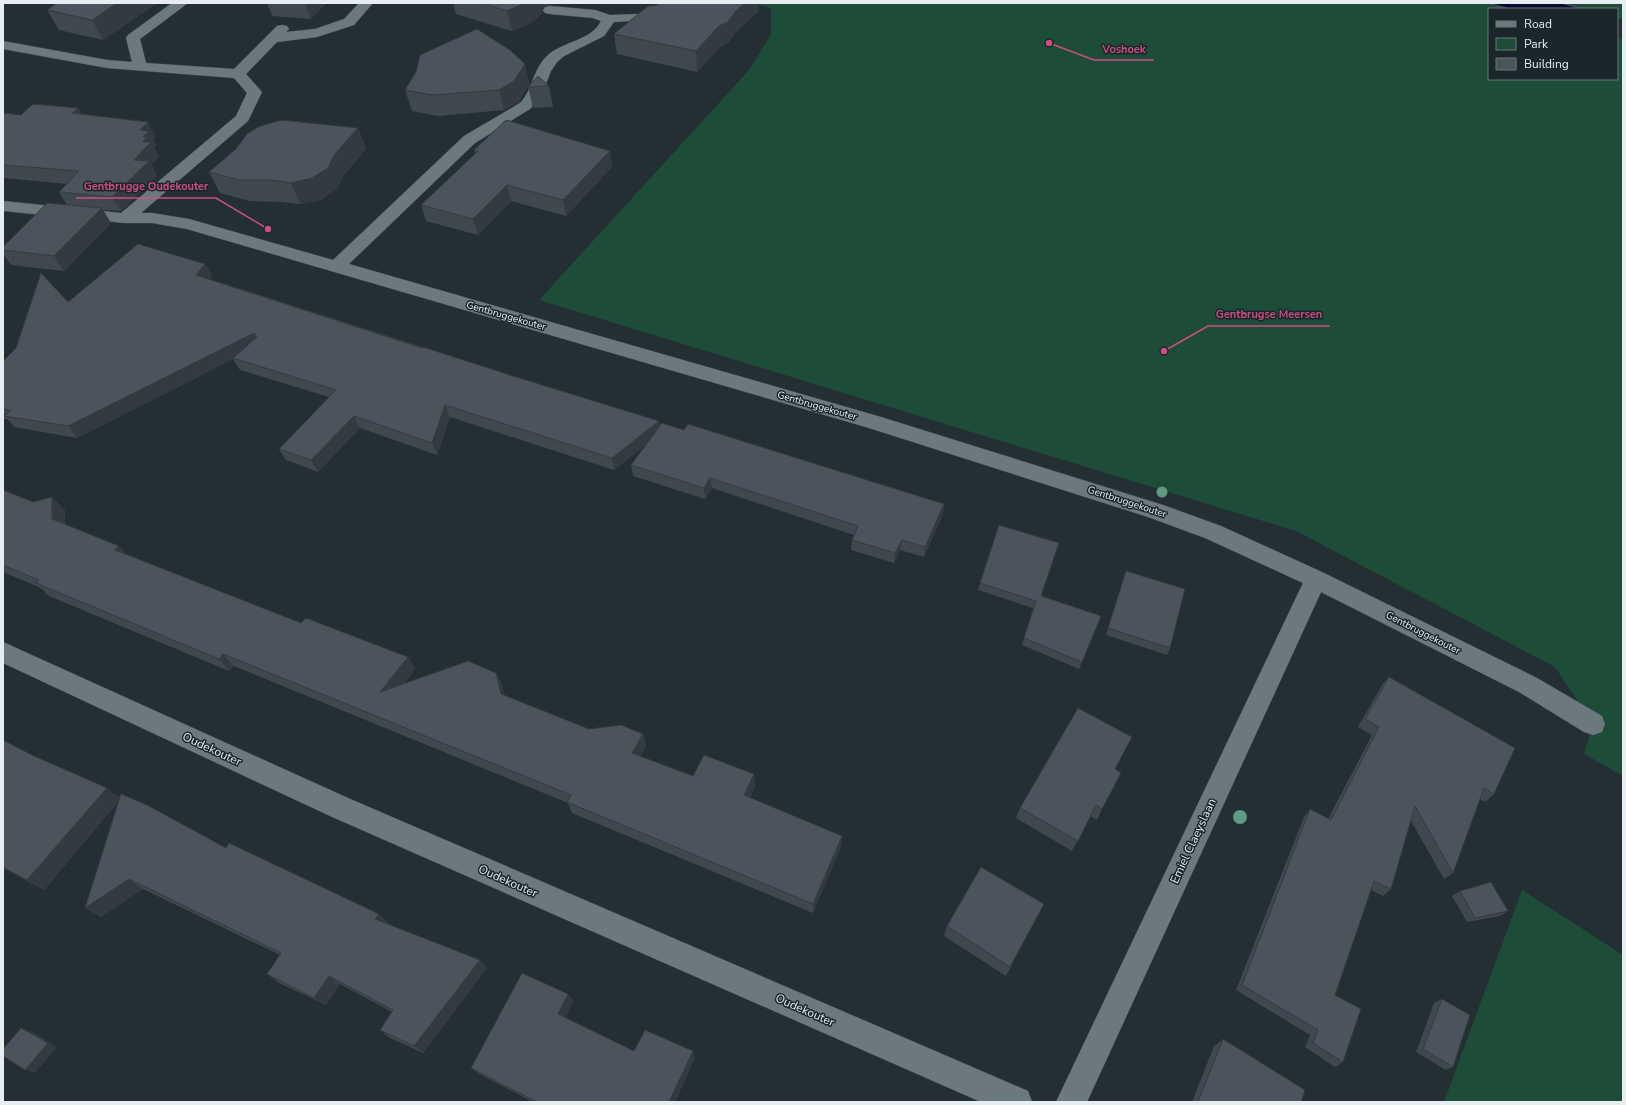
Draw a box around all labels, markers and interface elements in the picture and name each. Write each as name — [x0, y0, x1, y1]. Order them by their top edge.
legend — [1488, 8, 1618, 80]
text: Road — [1524, 16, 1552, 32]
text: Park — [1524, 36, 1549, 52]
callout: Voshoek — [1094, 37, 1154, 60]
text: Voshoek — [1101, 42, 1147, 57]
text: Building — [1524, 56, 1569, 72]
callout: Gentbrugge Oudekouter — [76, 175, 216, 198]
text: Gentbrugge Oudekouter — [84, 179, 209, 194]
street label: Gentbruggekouter — [465, 298, 548, 334]
callout: Gentbrugse Meersen — [1208, 303, 1330, 326]
text: Gentbrugse Meersen — [1216, 307, 1322, 322]
street label: Gentbruggekouter — [776, 388, 859, 424]
street label: Gentbruggekouter — [1086, 483, 1169, 521]
street label: Gentbruggekouter — [1383, 608, 1463, 658]
street label: Oudekouter — [180, 728, 245, 770]
street label: Emiel Claeyslaan — [1166, 796, 1220, 886]
street label: Oudekouter — [476, 861, 541, 901]
street label: Oudekouter — [773, 990, 838, 1030]

